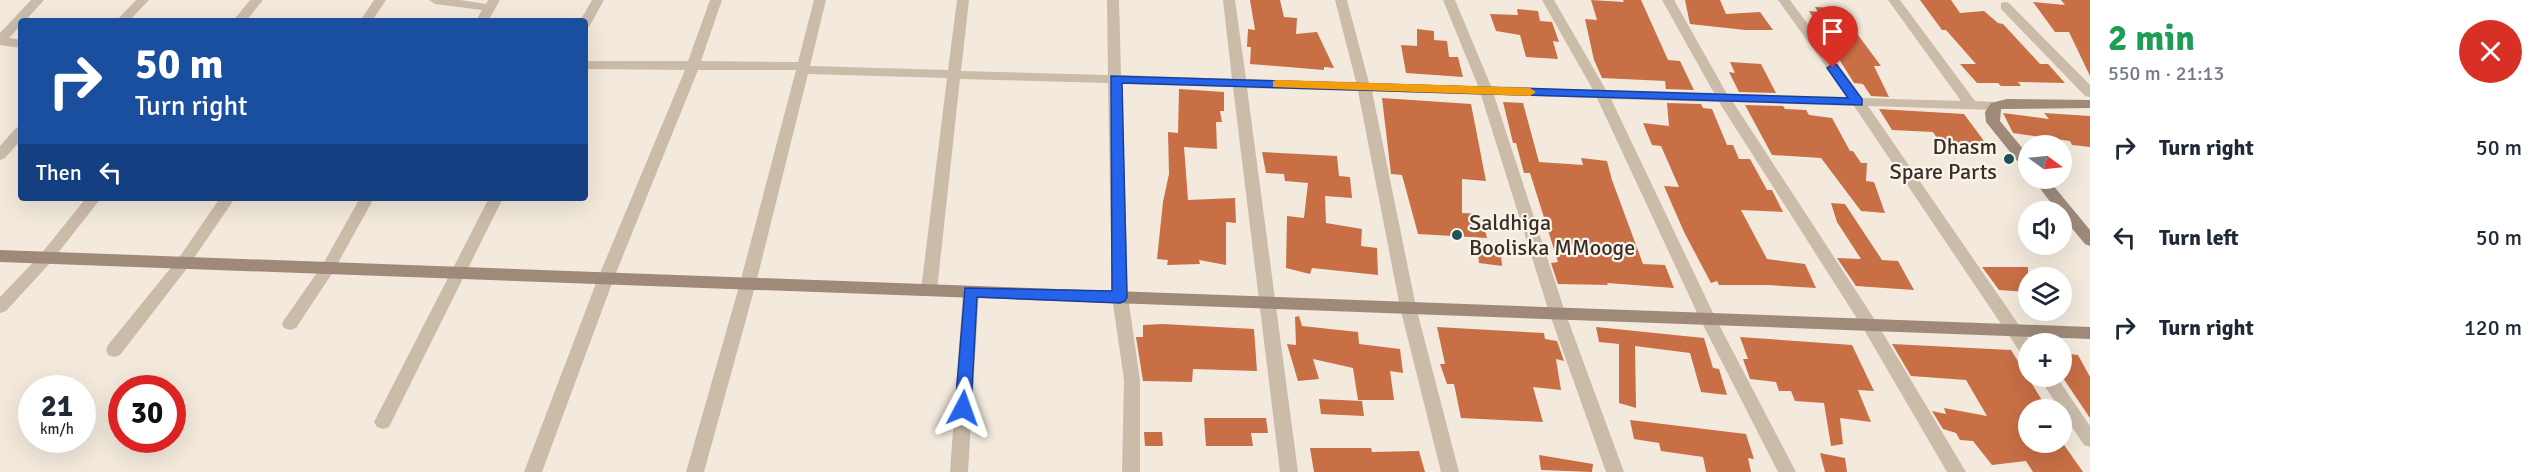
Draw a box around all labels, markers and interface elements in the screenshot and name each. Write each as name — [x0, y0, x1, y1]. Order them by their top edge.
pin — [1807, 6, 1858, 68]
icon: arrive — [1816, 15, 1849, 48]
text: 2 min — [2108, 16, 2195, 61]
button: close — [2459, 20, 2522, 83]
text: 50 m — [135, 39, 224, 90]
icon: right — [36, 42, 114, 120]
text: 550 m · 21:13 — [2108, 61, 2224, 86]
text: Turn right — [135, 90, 248, 123]
icon: right — [2108, 131, 2141, 164]
place label: Dhasm Spare Parts — [1889, 133, 1997, 185]
text: Turn right — [2159, 134, 2254, 161]
text: 50 m — [2476, 134, 2522, 161]
north arrow — [2018, 135, 2072, 189]
map controls — [2018, 135, 2072, 453]
marker: Dhasm Spare Parts — [2002, 152, 2016, 166]
icon: left — [94, 156, 127, 189]
text: Then — [36, 159, 82, 186]
button: sound — [2018, 201, 2072, 255]
place label: Saldhiga Booliska MMooge — [1469, 209, 1635, 261]
icon: left — [2108, 221, 2141, 254]
text: Turn left — [2159, 224, 2239, 251]
text: 50 m — [2476, 224, 2522, 251]
marker: Saldhiga Booliska MMooge — [1450, 228, 1464, 242]
button: layers — [2018, 267, 2072, 321]
icon: right — [2108, 311, 2141, 344]
text: Turn right — [2159, 314, 2254, 341]
text: 120 m — [2464, 314, 2522, 341]
button: + — [2018, 333, 2072, 387]
speed limit sign: 30 — [108, 375, 186, 453]
position arrow — [931, 376, 995, 440]
text: 21 — [41, 388, 73, 425]
button: − — [2018, 399, 2072, 453]
text: km/h — [40, 420, 74, 438]

